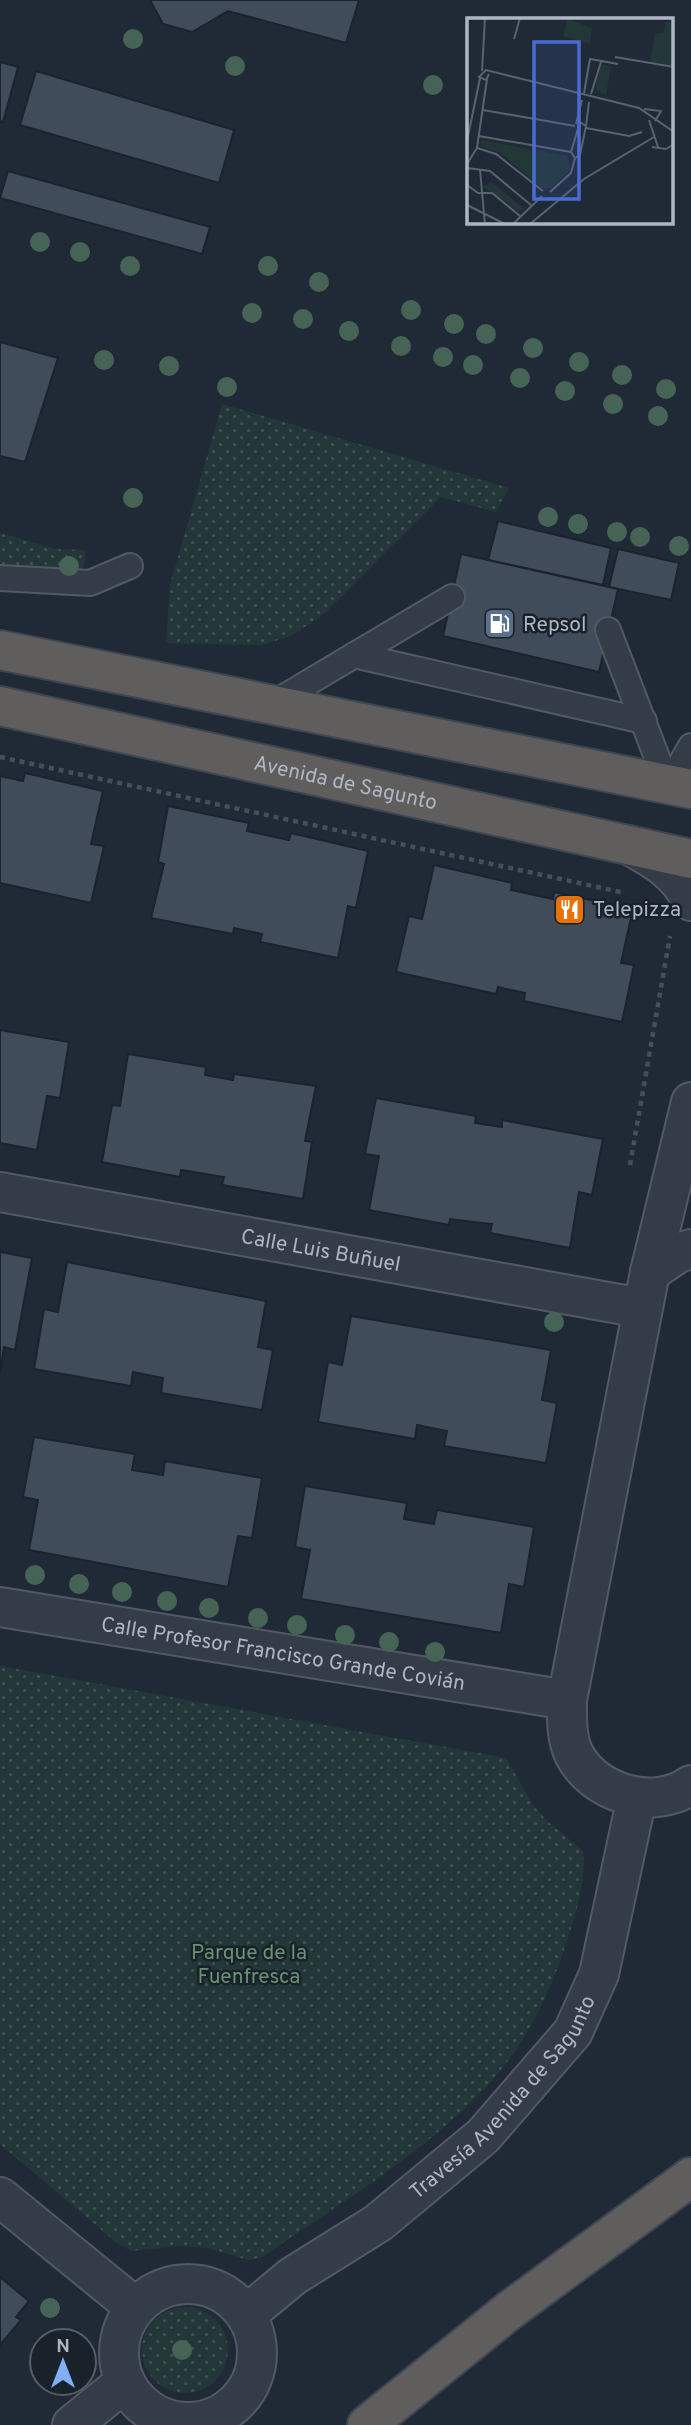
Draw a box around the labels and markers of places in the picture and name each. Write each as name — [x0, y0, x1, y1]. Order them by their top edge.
fuel station icon: Repsol — [483, 607, 517, 641]
place label: Repsol — [523, 612, 586, 639]
restaurant icon: Telepizza — [553, 892, 587, 926]
place label: Telepizza — [593, 897, 681, 924]

